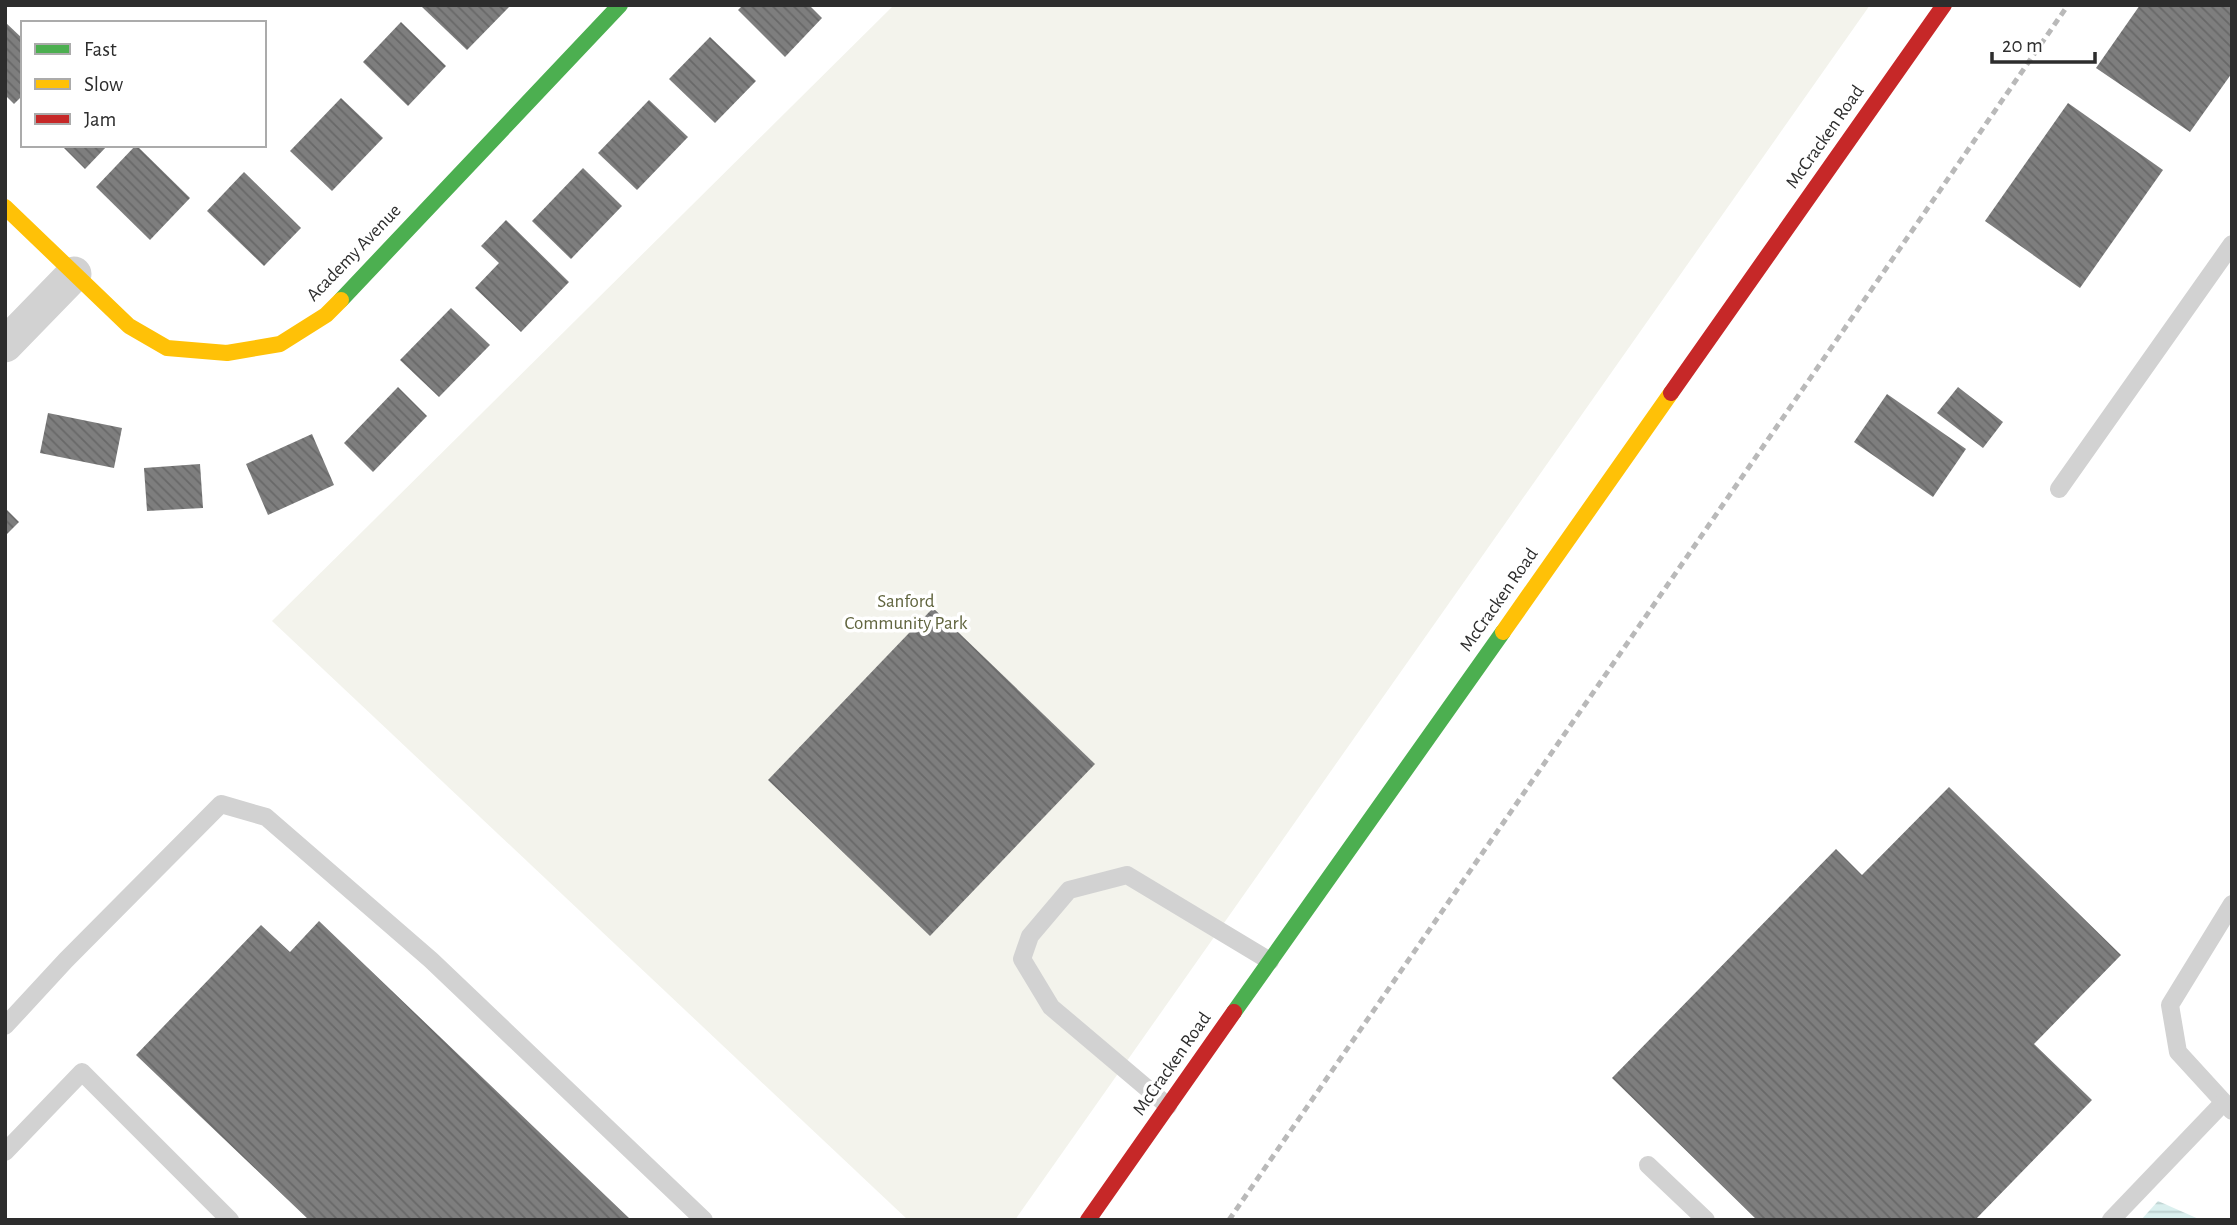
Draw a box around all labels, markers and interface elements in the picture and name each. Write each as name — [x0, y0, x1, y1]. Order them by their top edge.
legend — [21, 21, 266, 147]
scale bar — [1992, 21, 2095, 65]
text: 20 m — [2002, 35, 2043, 56]
text: Fast — [84, 39, 117, 60]
text: Slow — [84, 74, 123, 95]
street label: McCracken Road — [1782, 82, 1868, 192]
text: Jam — [84, 109, 116, 130]
street label: Academy Avenue — [303, 201, 405, 305]
street label: McCracken Road — [1456, 545, 1542, 655]
park label: Sanford Community Park — [845, 592, 968, 633]
street label: McCracken Road — [1129, 1009, 1215, 1119]

